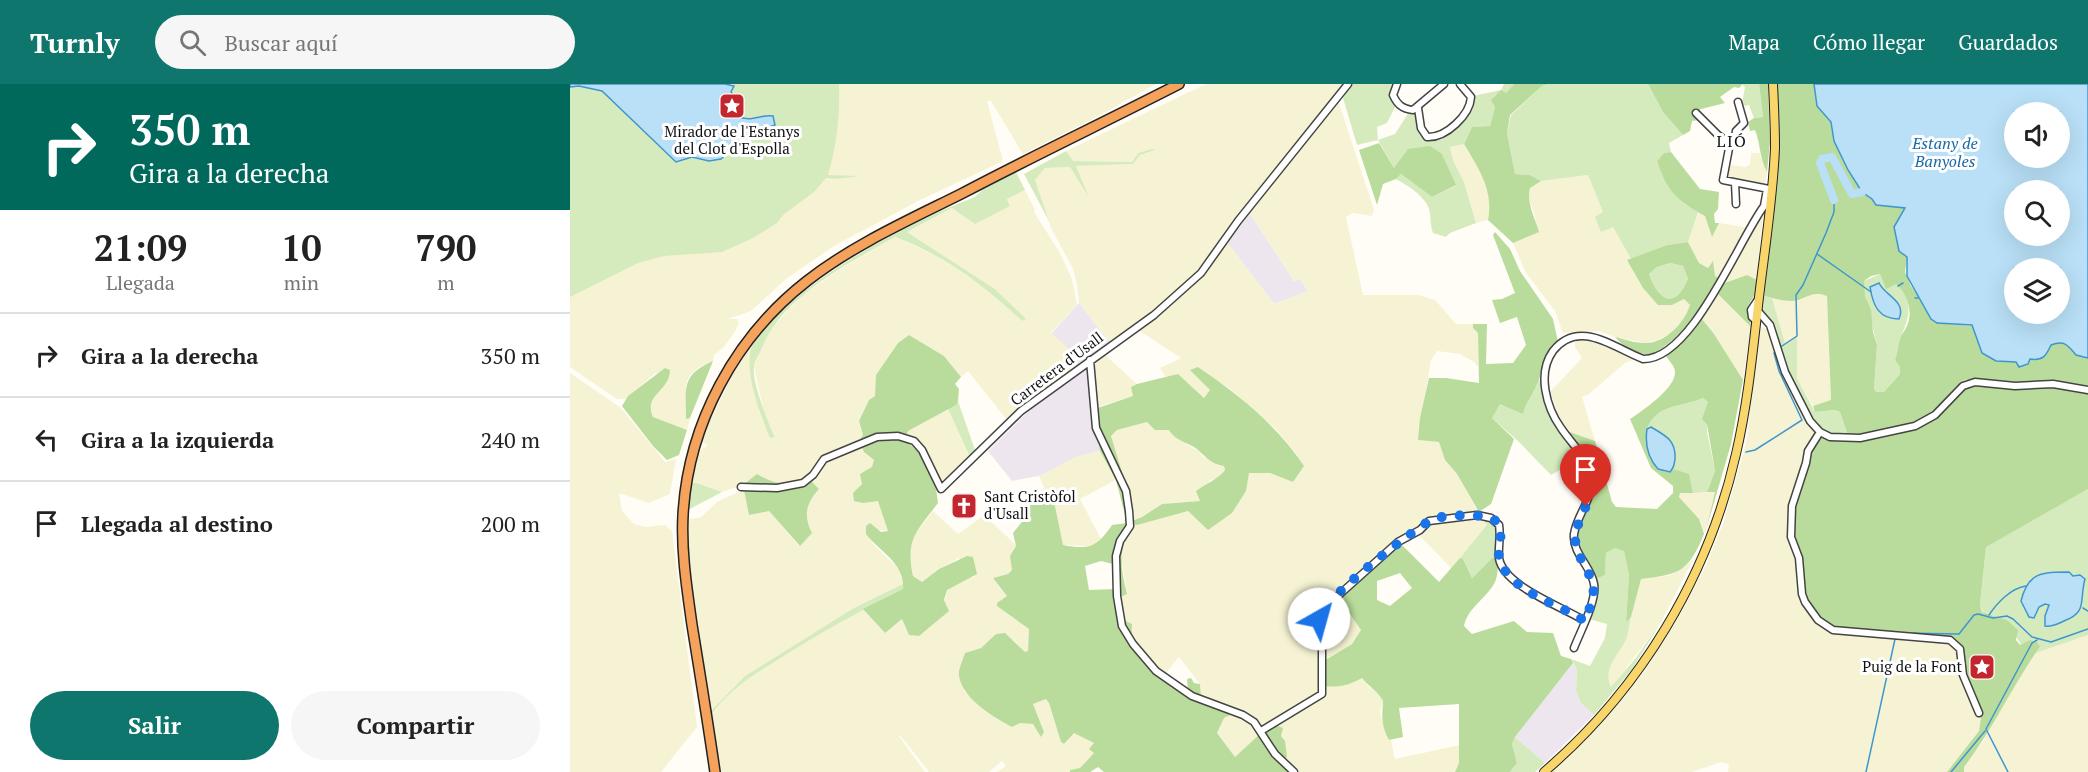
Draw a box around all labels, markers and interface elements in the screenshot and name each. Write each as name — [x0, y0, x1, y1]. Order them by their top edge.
search box — [155, 15, 575, 69]
text: Turnly — [30, 24, 119, 61]
icon: search — [176, 26, 209, 59]
text: Buscar aquí — [224, 28, 338, 57]
text: Mapa — [1728, 28, 1780, 56]
text: Cómo llegar — [1813, 28, 1925, 56]
text: Guardados — [1958, 28, 2058, 56]
place icon: Mirador de l'Estanys del Clot d'Espolla — [717, 91, 747, 121]
text: 350 m — [129, 101, 250, 157]
map controls — [2004, 102, 2070, 324]
button: sound — [2004, 102, 2070, 168]
icon: right — [30, 108, 108, 186]
place label: Mirador de l'Estanys del Clot d'Espolla — [664, 121, 800, 158]
district label: LIÓ — [1717, 130, 1747, 152]
water label: Estany de Banyoles — [1911, 132, 1978, 172]
text: Gira a la derecha — [129, 155, 329, 191]
button: search — [2004, 180, 2070, 246]
text: 21:09 — [94, 224, 187, 271]
text: 10 — [281, 224, 322, 271]
text: 790 — [415, 224, 476, 271]
button: layers — [2004, 258, 2070, 324]
text: Llegada — [106, 269, 175, 296]
text: min — [284, 269, 319, 296]
text: m — [437, 269, 454, 296]
street label: Carretera d'Usall — [1006, 327, 1107, 410]
icon: right — [30, 339, 63, 372]
text: Gira a la derecha — [81, 341, 259, 370]
text: 350 m — [480, 341, 540, 370]
icon: left — [30, 423, 63, 456]
text: Gira a la izquierda — [81, 425, 274, 454]
text: 240 m — [480, 425, 540, 454]
pin — [1560, 444, 1611, 506]
icon: arrive — [1569, 453, 1602, 486]
place label: Sant Cristòfol d'Usall — [984, 486, 1076, 523]
church icon: Sant Cristòfol d'Usall — [949, 491, 979, 521]
icon: arrive — [30, 507, 63, 540]
text: Llegada al destino — [81, 509, 273, 538]
text: 200 m — [480, 509, 540, 538]
position arrow — [1287, 587, 1351, 651]
place icon: Puig de la Font — [1967, 652, 1997, 682]
place label: Puig de la Font — [1862, 656, 1962, 676]
button: Salir — [30, 691, 279, 760]
button: Compartir — [291, 691, 540, 760]

